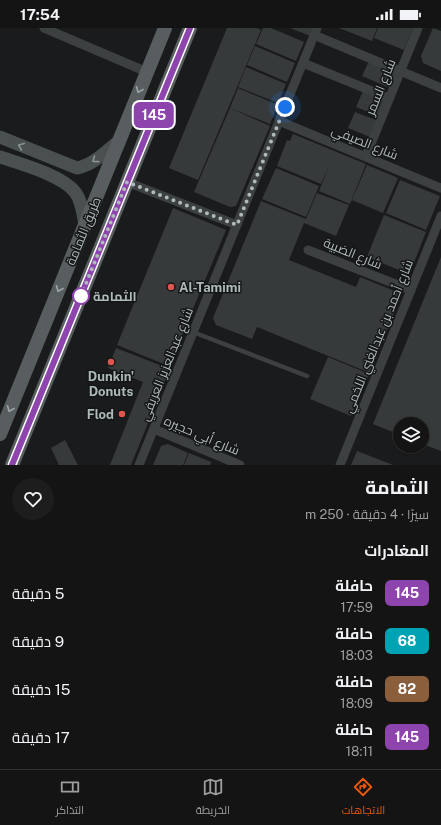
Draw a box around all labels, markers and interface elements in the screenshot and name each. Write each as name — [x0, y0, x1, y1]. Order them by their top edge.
text: 17:54 — [20, 6, 60, 23]
street label: شارع السمر — [362, 57, 399, 119]
one-way arrow — [136, 87, 144, 94]
your location — [275, 97, 295, 117]
line badge: 145 — [131, 102, 177, 128]
text: 145 — [142, 107, 166, 123]
street label: شارع الصيفي — [328, 122, 400, 165]
one-way arrow — [18, 142, 25, 150]
one-way arrow — [92, 155, 99, 163]
street label: طريق الثمامة — [63, 195, 104, 267]
street label: شارع الضبية — [321, 235, 384, 273]
street label: شارع أحمد بن عبدالغني اللخمي — [340, 257, 419, 416]
place label: Al-Tamimi — [179, 280, 241, 295]
marker: Al-Tamimi — [166, 282, 176, 292]
one-way arrow — [56, 285, 64, 292]
marker: الثمامة — [72, 287, 90, 305]
place label: الثمامة — [93, 289, 137, 304]
street label: شارع عبدالعزيز العريفي — [137, 305, 199, 424]
marker: Dunkin' Donuts — [106, 357, 116, 367]
place label: Dunkin' Donuts — [88, 369, 134, 399]
one-way arrow — [7, 404, 15, 412]
place label: Flod — [87, 407, 114, 422]
marker: Flod — [117, 409, 127, 419]
street label: شارع أبي حجيره — [161, 412, 242, 461]
map controls — [393, 417, 429, 453]
button: layers — [393, 417, 429, 453]
text: الثمامة — [365, 476, 429, 498]
button: heart — [12, 478, 54, 520]
text: سيرًا · 4 دقيقة · 250 m — [305, 507, 429, 522]
text: المغادرات — [364, 542, 429, 559]
text: حافلة — [335, 577, 373, 594]
text: 5 دقيقة — [12, 585, 64, 602]
text: 145 — [395, 585, 419, 601]
text: 17:59 — [341, 600, 373, 615]
text: حافلة — [335, 625, 373, 642]
text: 9 دقيقة — [12, 633, 64, 650]
text: 68 — [398, 633, 416, 649]
text: 18:03 — [340, 648, 373, 663]
text: حافلة — [335, 673, 373, 690]
text: 15 دقيقة — [12, 681, 70, 698]
text: 82 — [398, 681, 416, 697]
text: 18:09 — [340, 696, 373, 711]
text: حافلة — [335, 721, 373, 738]
text: 17 دقيقة — [12, 729, 70, 746]
text: 145 — [395, 729, 419, 745]
text: 18:11 — [346, 744, 373, 759]
tab: التذاكر — [56, 776, 84, 820]
tab: الخريطة — [196, 776, 230, 820]
tab: الاتجاهات — [342, 776, 385, 820]

